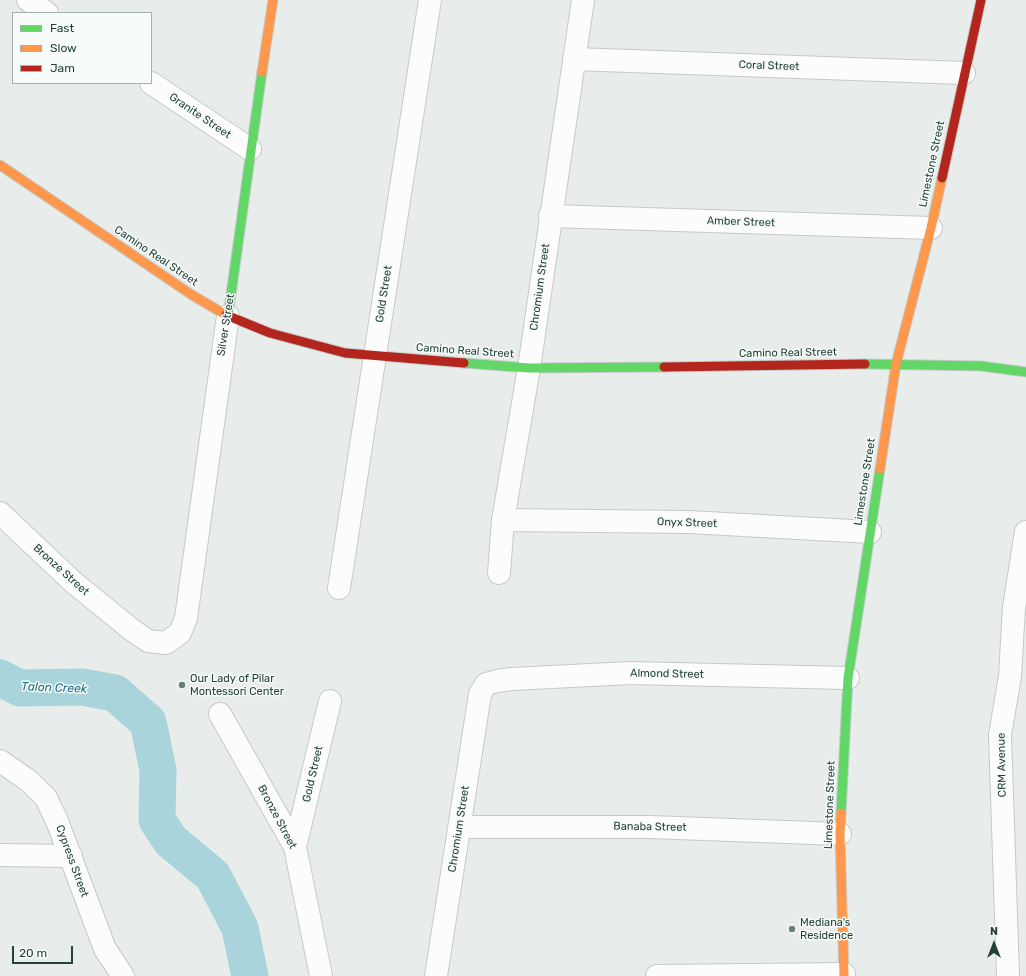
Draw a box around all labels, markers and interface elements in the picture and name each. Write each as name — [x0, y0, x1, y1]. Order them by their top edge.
legend — [12, 12, 152, 84]
text: Fast — [50, 21, 74, 35]
text: Slow — [50, 41, 77, 55]
street label: Coral Street — [738, 58, 800, 74]
text: Jam — [50, 61, 75, 75]
street label: Granite Street — [166, 90, 234, 142]
street label: Limestone Street — [916, 119, 948, 209]
street label: Amber Street — [707, 214, 775, 230]
street label: Camino Real Street — [112, 223, 200, 289]
street label: Chromium Street — [527, 243, 553, 331]
street label: Gold Street — [373, 265, 395, 323]
street label: Silver Street — [215, 293, 237, 357]
street label: Camino Real Street — [416, 341, 514, 361]
street label: Camino Real Street — [739, 346, 837, 360]
street label: Limestone Street — [852, 437, 878, 527]
street label: Onyx Street — [657, 515, 717, 531]
street label: Bronze Street — [30, 541, 92, 599]
street label: Almond Street — [630, 667, 704, 681]
place label: Our Lady of Pilar Montessori Center — [190, 672, 284, 698]
water label: Talon Creek — [21, 680, 87, 696]
marker: Our Lady of Pilar Montessori Center — [177, 680, 187, 690]
street label: CRM Avenue — [995, 733, 1009, 797]
street label: Gold Street — [300, 744, 326, 804]
street label: Limestone Street — [822, 761, 838, 849]
street label: Bronze Street — [255, 783, 299, 851]
street label: Chromium Street — [446, 785, 472, 873]
street label: Banaba Street — [613, 820, 687, 834]
street label: Cypress Street — [53, 823, 91, 899]
place label: Mediana's Residence — [800, 916, 853, 942]
marker: Mediana's Residence — [787, 924, 797, 934]
north arrow — [974, 924, 1014, 964]
text: N — [990, 925, 998, 938]
scale bar — [14, 938, 75, 964]
text: 20 m — [19, 946, 47, 960]

